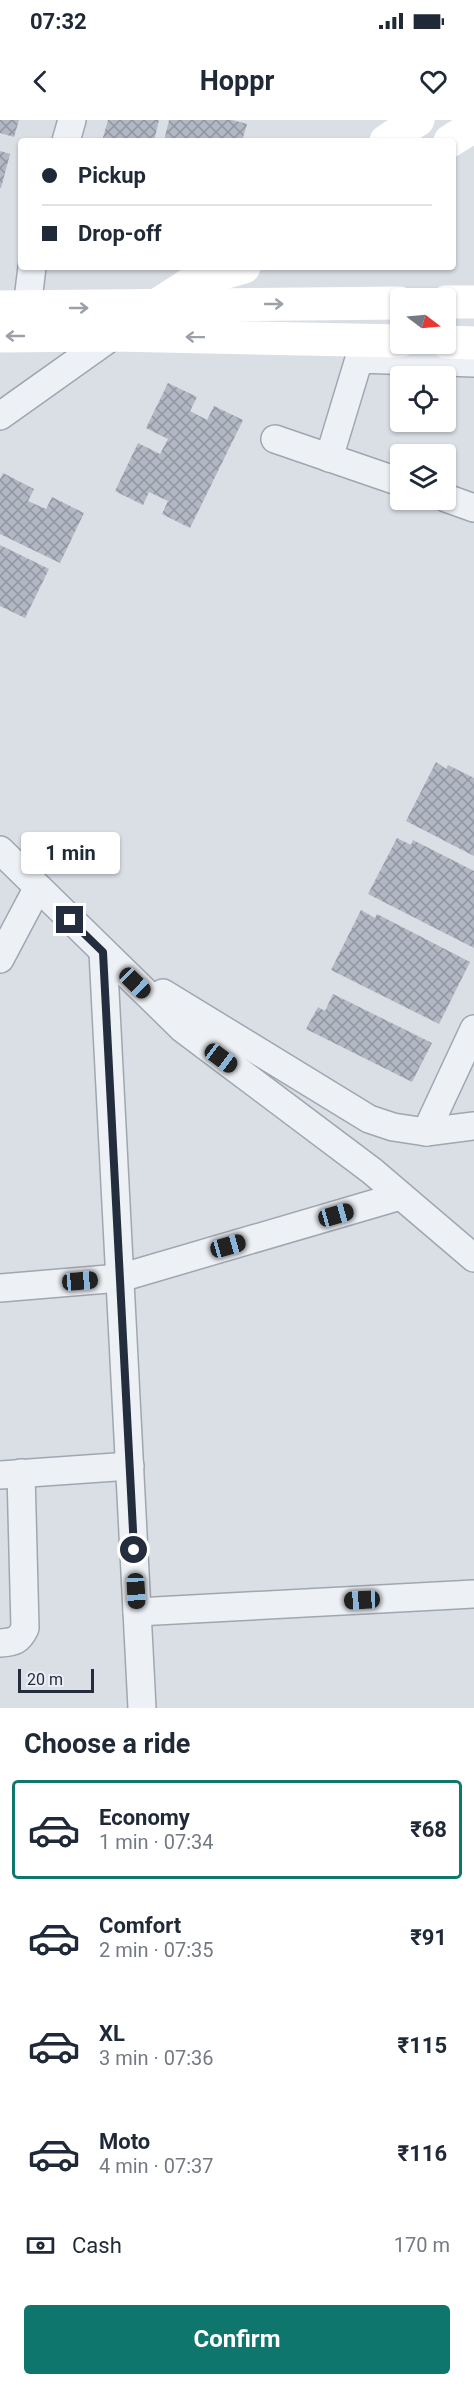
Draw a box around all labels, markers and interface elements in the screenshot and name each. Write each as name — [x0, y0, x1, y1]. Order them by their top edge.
text: 07:32 — [30, 9, 87, 34]
icon: back — [24, 65, 57, 98]
text: Hoppr — [200, 65, 274, 97]
icon: heart — [417, 65, 450, 98]
text: Pickup — [78, 163, 146, 188]
text: Drop-off — [78, 221, 162, 246]
north arrow — [390, 288, 456, 354]
map controls — [390, 288, 456, 510]
one-way arrow — [264, 298, 284, 309]
one-way arrow — [69, 302, 89, 313]
one-way arrow — [6, 330, 26, 342]
one-way arrow — [186, 331, 206, 343]
button: locate — [390, 366, 456, 432]
button: layers — [390, 444, 456, 510]
callout: 1 min — [20, 833, 119, 875]
text: 1 min — [45, 841, 96, 865]
route end — [56, 906, 83, 933]
car — [116, 964, 154, 1002]
car — [201, 1040, 241, 1076]
car — [316, 1201, 356, 1229]
car — [208, 1232, 248, 1260]
car — [61, 1270, 99, 1292]
route start — [120, 1536, 147, 1563]
car — [126, 1573, 146, 1609]
car — [344, 1590, 380, 1610]
scale bar — [18, 1666, 94, 1694]
text: 20 m — [27, 1670, 63, 1689]
text: Choose a ride — [24, 1728, 190, 1760]
icon: car — [27, 1803, 81, 1857]
text: Economy — [99, 1805, 190, 1830]
text: ₹68 — [410, 1817, 447, 1842]
text: 1 min · 07:34 — [99, 1830, 214, 1854]
icon: car — [27, 1911, 81, 1965]
text: Comfort — [99, 1913, 181, 1938]
text: ₹91 — [410, 1925, 447, 1950]
text: 2 min · 07:35 — [99, 1938, 214, 1962]
icon: car — [27, 2019, 81, 2073]
text: XL — [99, 2021, 125, 2046]
text: ₹115 — [398, 2033, 447, 2058]
text: 3 min · 07:36 — [99, 2046, 214, 2070]
icon: car — [27, 2127, 81, 2181]
text: Moto — [99, 2129, 150, 2154]
text: ₹116 — [398, 2141, 447, 2166]
text: 4 min · 07:37 — [99, 2154, 214, 2178]
icon: cash — [24, 2229, 57, 2262]
text: Cash — [72, 2233, 122, 2258]
text: 170 m — [394, 2233, 450, 2257]
button: Confirm — [24, 2305, 450, 2374]

